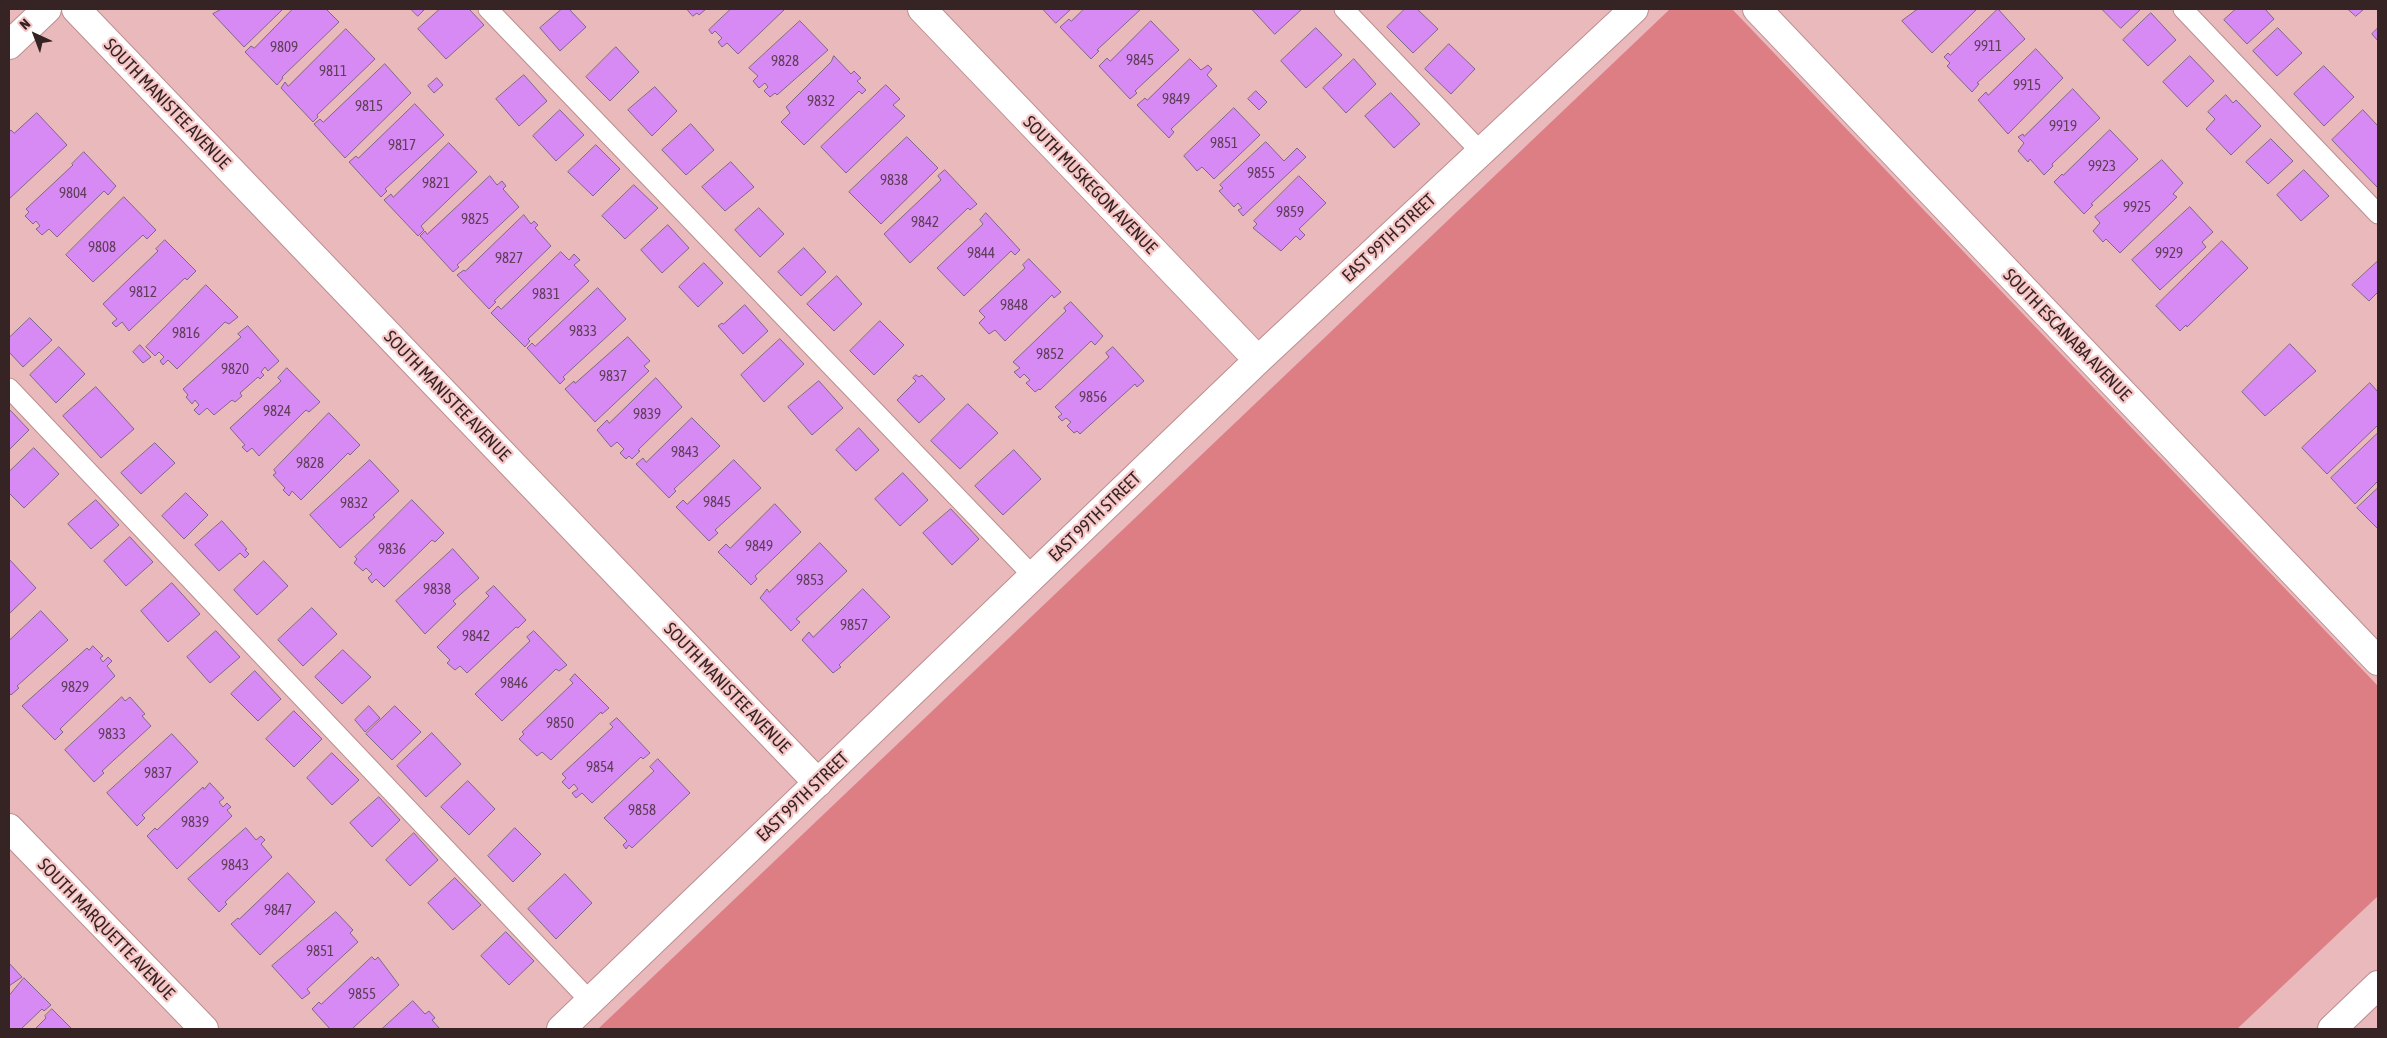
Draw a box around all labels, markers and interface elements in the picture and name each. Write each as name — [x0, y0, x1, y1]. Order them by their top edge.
north arrow — [10, 10, 60, 60]
text: N — [16, 15, 33, 33]
street label: SOUTH MANISTEE AVENUE — [99, 34, 235, 174]
house number: 9911 — [1974, 37, 2002, 55]
house number: 9809 — [270, 38, 298, 56]
house number: 9845 — [1126, 51, 1154, 69]
house number: 9828 — [771, 52, 799, 70]
house number: 9811 — [319, 62, 347, 80]
house number: 9915 — [2013, 76, 2041, 94]
house number: 9849 — [1162, 90, 1190, 108]
house number: 9832 — [807, 92, 835, 110]
house number: 9815 — [355, 97, 383, 115]
street label: SOUTH MUSKEGON AVENUE — [1019, 112, 1161, 258]
house number: 9919 — [2049, 117, 2077, 135]
house number: 9851 — [1210, 134, 1238, 152]
house number: 9817 — [388, 136, 416, 154]
house number: 9923 — [2088, 157, 2116, 175]
house number: 9855 — [1247, 164, 1275, 182]
house number: 9838 — [880, 171, 908, 189]
house number: 9821 — [422, 174, 450, 192]
house number: 9804 — [59, 184, 87, 202]
street label: EAST 99TH STREET — [1338, 189, 1440, 287]
house number: 9925 — [2123, 198, 2151, 216]
house number: 9859 — [1276, 203, 1304, 221]
house number: 9825 — [461, 210, 489, 228]
house number: 9842 — [911, 213, 939, 231]
house number: 9808 — [88, 238, 116, 256]
house number: 9844 — [967, 244, 995, 262]
house number: 9929 — [2155, 244, 2183, 262]
house number: 9827 — [495, 249, 523, 267]
street label: SOUTH ESCANABA AVENUE — [1999, 265, 2135, 405]
house number: 9812 — [129, 283, 157, 301]
house number: 9831 — [532, 285, 560, 303]
house number: 9848 — [1000, 296, 1028, 314]
house number: 9833 — [569, 322, 597, 340]
house number: 9816 — [172, 324, 200, 342]
street label: SOUTH MANISTEE AVENUE — [379, 326, 515, 466]
house number: 9852 — [1036, 345, 1064, 363]
house number: 9820 — [221, 360, 249, 378]
house number: 9837 — [599, 367, 627, 385]
house number: 9856 — [1079, 388, 1107, 406]
house number: 9824 — [263, 402, 291, 420]
house number: 9839 — [633, 405, 661, 423]
house number: 9843 — [671, 443, 699, 461]
house number: 9828 — [296, 454, 324, 472]
street label: EAST 99TH STREET — [1044, 468, 1146, 566]
house number: 9845 — [703, 493, 731, 511]
house number: 9832 — [340, 494, 368, 512]
house number: 9849 — [745, 537, 773, 555]
house number: 9836 — [378, 540, 406, 558]
house number: 9853 — [796, 571, 824, 589]
house number: 9838 — [423, 580, 451, 598]
house number: 9857 — [840, 616, 868, 634]
street label: SOUTH MANISTEE AVENUE — [659, 618, 795, 758]
house number: 9842 — [462, 627, 490, 645]
house number: 9846 — [500, 674, 528, 692]
house number: 9829 — [61, 678, 89, 696]
house number: 9850 — [546, 714, 574, 732]
house number: 9833 — [98, 725, 126, 743]
street label: EAST 99TH STREET — [752, 748, 854, 846]
house number: 9854 — [586, 758, 614, 776]
house number: 9837 — [144, 764, 172, 782]
house number: 9858 — [628, 801, 656, 819]
house number: 9839 — [181, 813, 209, 831]
street label: SOUTH MARQUETTE AVENUE — [33, 854, 179, 1004]
house number: 9843 — [221, 856, 249, 874]
house number: 9847 — [264, 901, 292, 919]
house number: 9851 — [306, 942, 334, 960]
house number: 9855 — [348, 985, 376, 1003]

